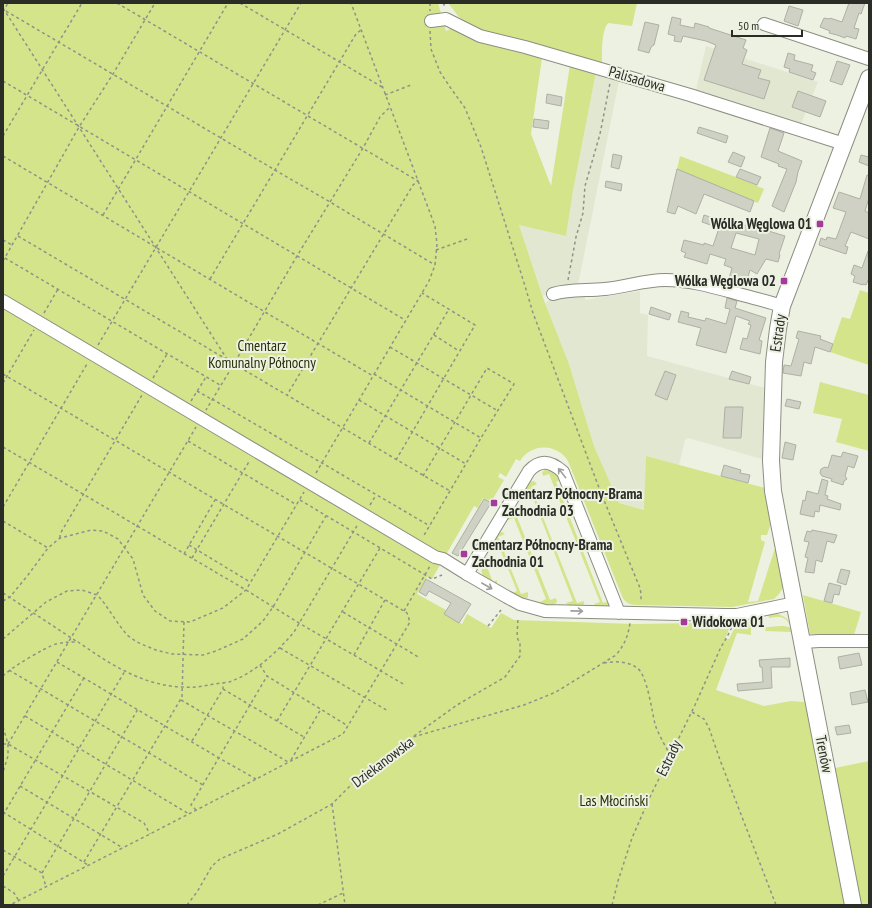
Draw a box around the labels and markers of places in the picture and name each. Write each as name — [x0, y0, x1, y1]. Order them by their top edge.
place label: Wólka Węglowa 01 — [710, 214, 812, 233]
marker: Wólka Węglowa 01 — [815, 219, 825, 229]
place label: Wólka Węglowa 02 — [674, 271, 776, 290]
marker: Wólka Węglowa 02 — [779, 276, 789, 286]
place label: Cmentarz Północny-Brama Zachodnia 03 — [502, 484, 643, 520]
marker: Cmentarz Północny-Brama Zachodnia 03 — [489, 498, 499, 508]
place label: Cmentarz Północny-Brama Zachodnia 01 — [472, 535, 613, 571]
marker: Cmentarz Północny-Brama Zachodnia 01 — [459, 549, 469, 559]
place label: Widokowa 01 — [691, 612, 765, 631]
marker: Widokowa 01 — [679, 617, 689, 627]

